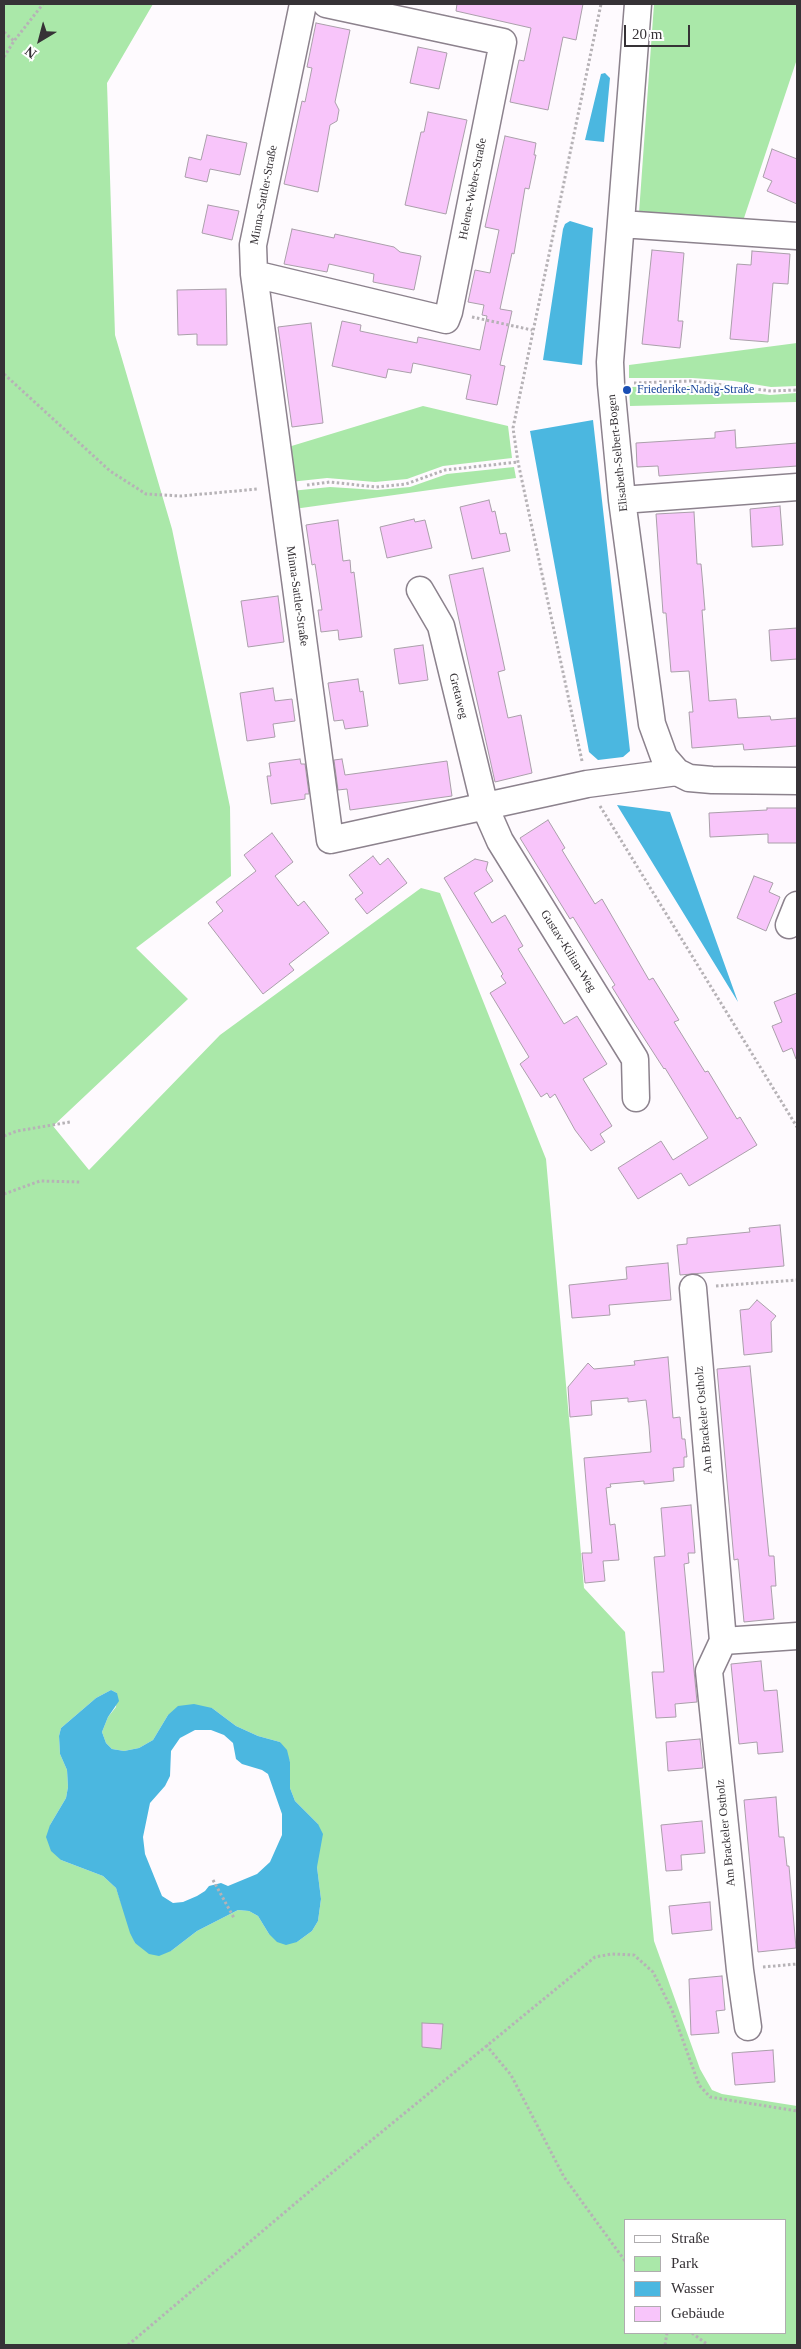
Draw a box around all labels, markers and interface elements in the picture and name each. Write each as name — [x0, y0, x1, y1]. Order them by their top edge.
north arrow — [15, 15, 65, 65]
scale bar — [626, 15, 692, 47]
text: 20 m — [632, 26, 662, 42]
text: N — [22, 43, 39, 61]
street label: Helene-Weber-Straße — [456, 137, 490, 241]
street label: Minna-Sattler-Straße — [247, 144, 281, 246]
place label: Friederike-Nadig-Straße — [637, 383, 754, 397]
marker: Friederike-Nadig-Straße — [621, 384, 633, 396]
street label: Elisabeth-Selbert-Bogen — [605, 394, 631, 512]
street label: Minna-Sattler-Straße — [283, 545, 311, 647]
street label: Gretaweg — [445, 672, 471, 720]
street label: Gustav-Kilian-Weg — [537, 907, 599, 995]
street label: Am Brackeler Ostholz — [692, 1366, 716, 1474]
street label: Am Brackeler Ostholz — [713, 1779, 739, 1887]
legend — [624, 2219, 786, 2334]
text: Straße — [671, 2230, 709, 2246]
text: Park — [671, 2255, 699, 2271]
text: Wasser — [671, 2280, 714, 2296]
text: Gebäude — [671, 2305, 724, 2321]

